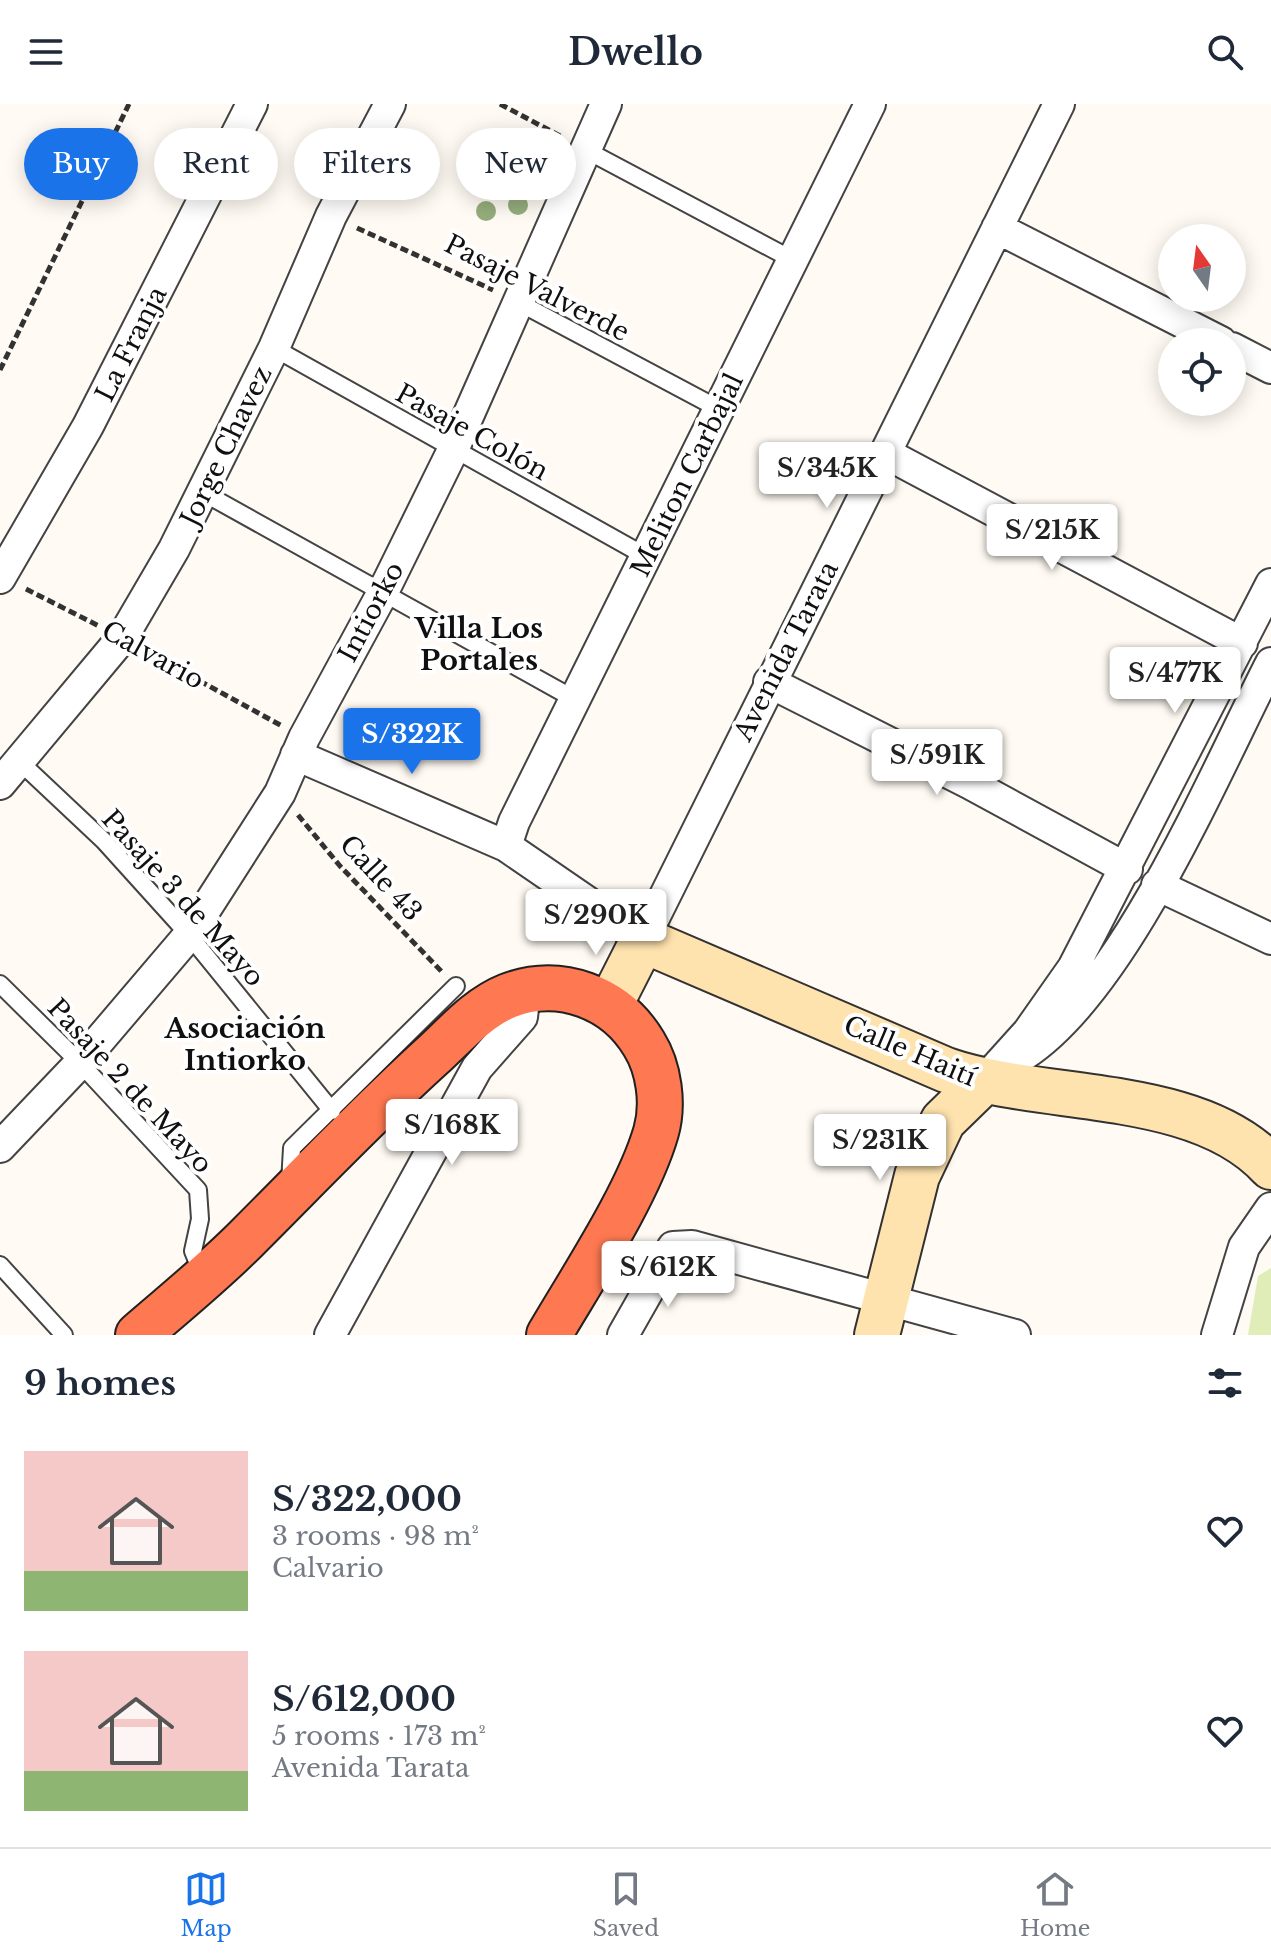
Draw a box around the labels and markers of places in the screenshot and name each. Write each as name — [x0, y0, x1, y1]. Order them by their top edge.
pin: S/345K — [762, 442, 892, 510]
pin: S/215K — [987, 504, 1117, 572]
pin: S/477K — [1110, 647, 1240, 715]
pin: S/322K — [347, 708, 477, 776]
pin: S/591K — [872, 729, 1002, 797]
pin: S/290K — [531, 889, 661, 957]
pin: S/168K — [387, 1099, 517, 1167]
pin: S/231K — [815, 1114, 945, 1182]
pin: S/612K — [603, 1241, 733, 1309]

